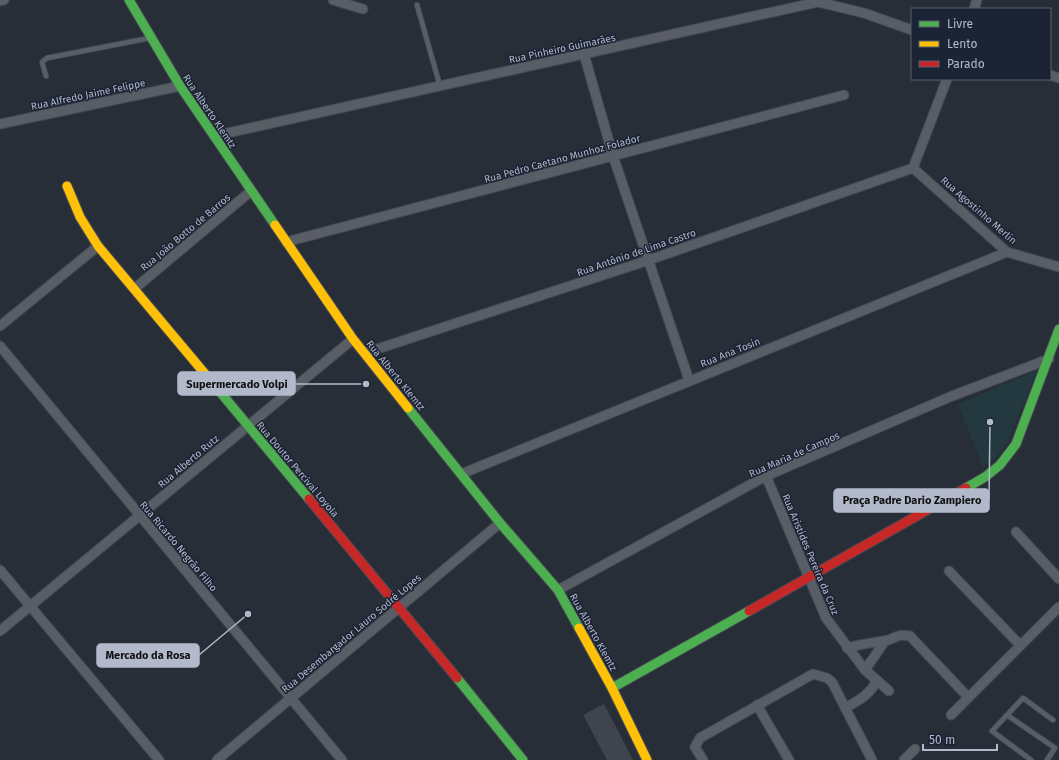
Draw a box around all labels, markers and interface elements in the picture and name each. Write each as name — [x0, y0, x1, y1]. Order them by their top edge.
legend — [911, 8, 1051, 80]
text: Livre — [947, 17, 973, 31]
street label: Rua Pinheiro Guimarães — [508, 32, 617, 66]
text: Lento — [947, 37, 977, 51]
text: Parado — [947, 57, 985, 71]
street label: Rua Alberto Klemtz — [180, 72, 239, 151]
street label: Rua Alfredo Jaime Felippe — [30, 77, 146, 113]
street label: Rua Pedro Caetano Munhoz Folador — [483, 132, 642, 186]
street label: Rua Agostinho Merlin — [938, 175, 1019, 247]
street label: Rua João Botto de Barros — [138, 191, 233, 274]
street label: Rua Antônio de Lima Castro — [575, 227, 698, 279]
street label: Rua Ana Tosin — [699, 335, 762, 370]
street label: Rua Alberto Klemtz — [363, 338, 428, 414]
callout: Supermercado Volpi — [178, 372, 295, 395]
text: Supermercado Volpi — [186, 378, 288, 391]
street label: Rua Doutor Percival Loyola — [254, 419, 341, 520]
street label: Rua Maria de Campos — [747, 429, 842, 480]
street label: Rua Alberto Rutz — [156, 432, 222, 491]
callout: Praça Padre Dario Zampiero — [834, 489, 989, 512]
street label: Rua Aristides Pereira da Cruz — [779, 492, 841, 617]
text: Praça Padre Dario Zampiero — [843, 494, 982, 507]
street label: Rua Ricardo Negrão Filho — [137, 499, 220, 594]
street label: Rua Desembargador Lauro Sodré Lopes — [280, 572, 424, 696]
street label: Rua Alberto Klemtz — [567, 592, 620, 674]
callout: Mercado da Rosa — [97, 644, 199, 667]
text: Mercado da Rosa — [105, 649, 191, 662]
scale bar — [923, 726, 997, 752]
text: 50 m — [929, 733, 955, 747]

